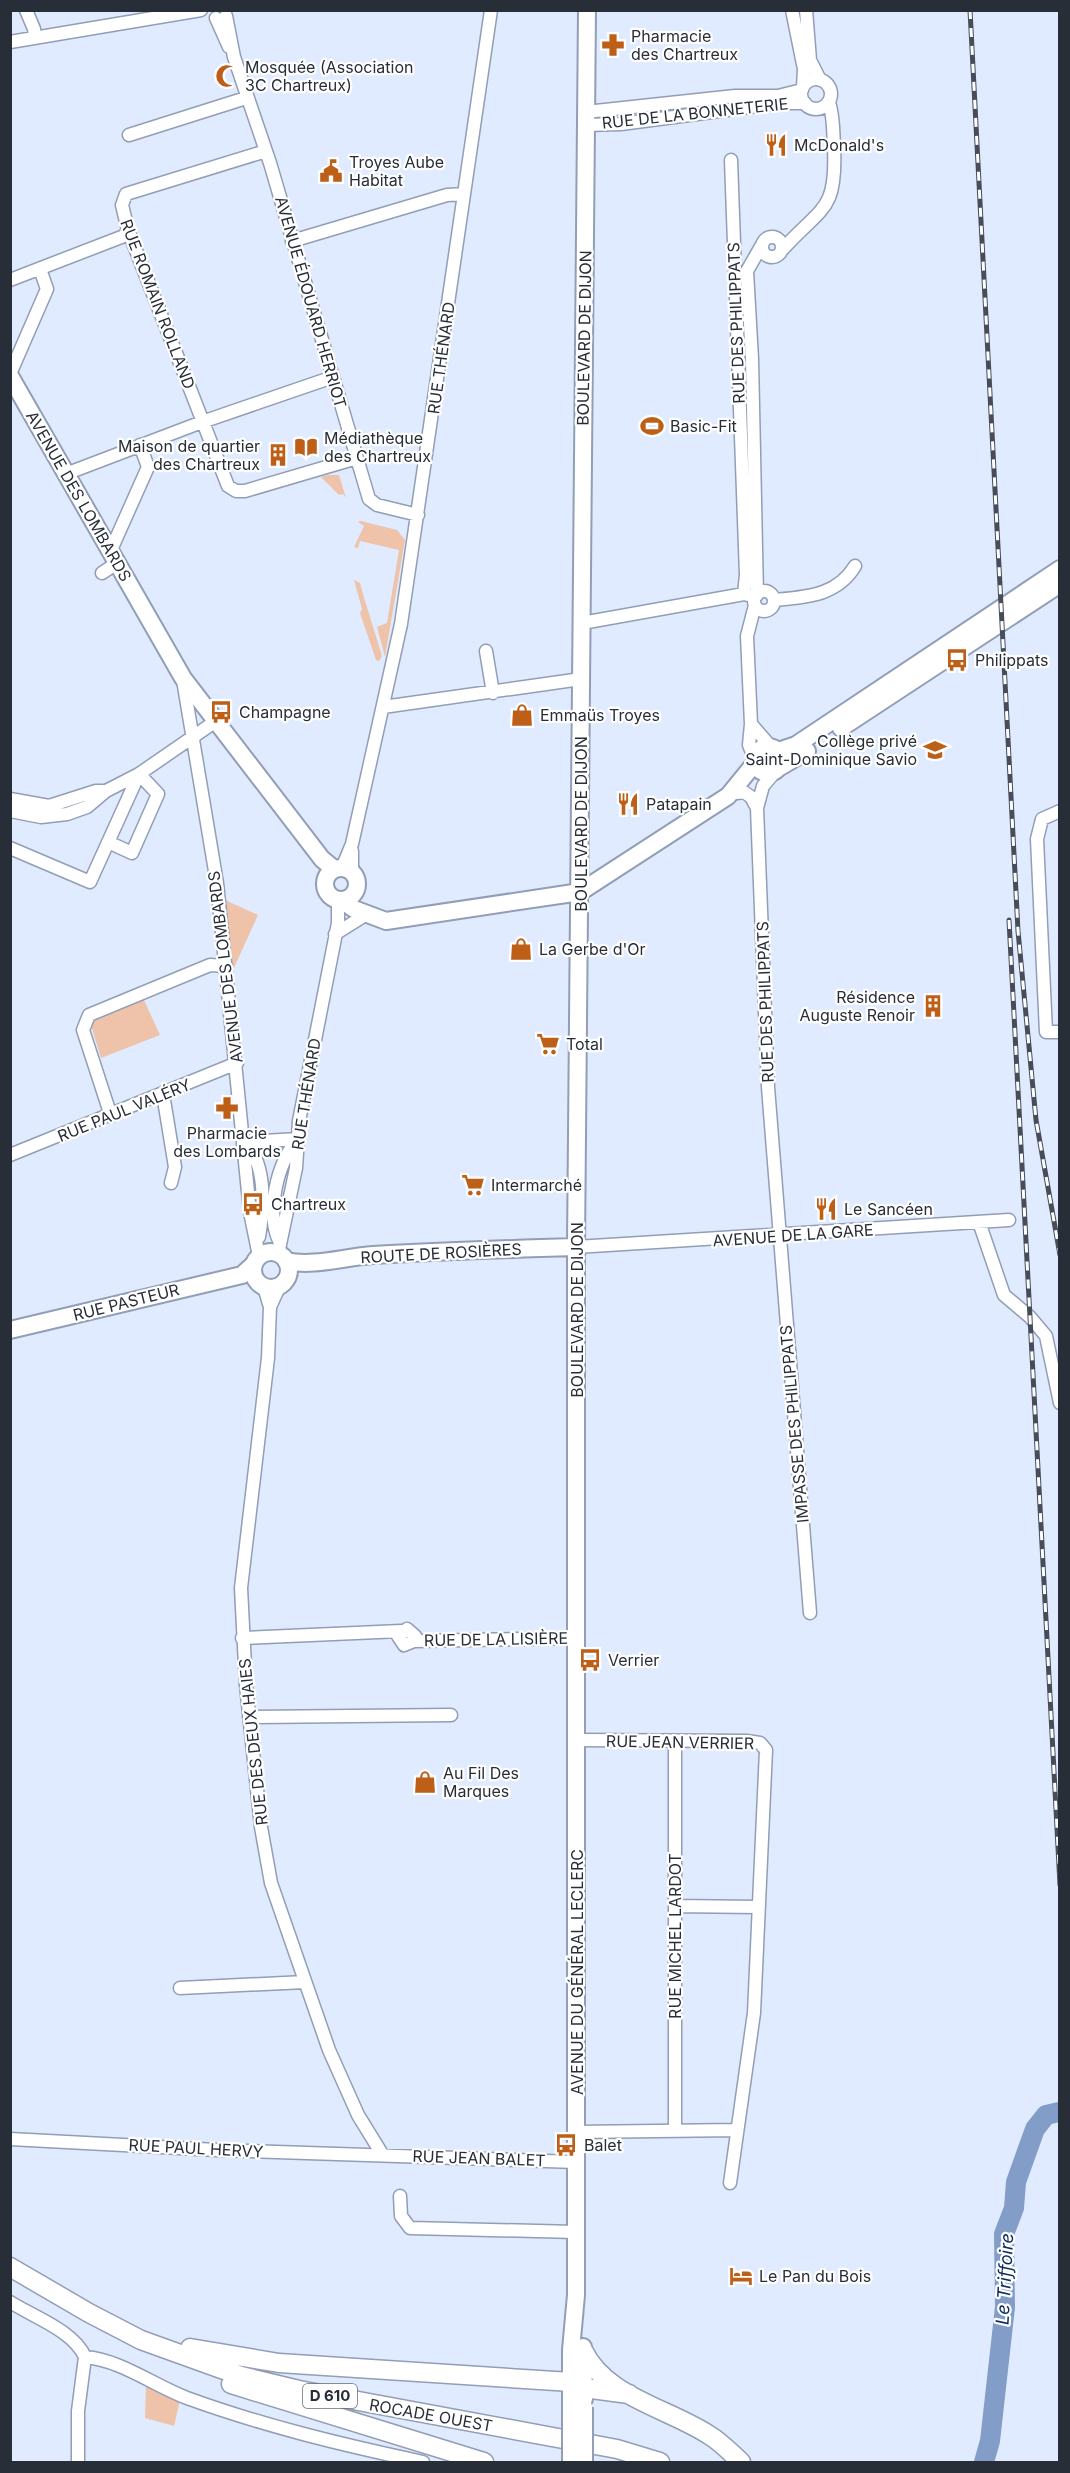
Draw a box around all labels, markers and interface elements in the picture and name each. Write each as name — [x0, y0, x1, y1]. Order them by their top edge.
place label: Pharmacie des Chartreux — [631, 26, 738, 64]
pharmacy icon: Pharmacie des Chartreux — [600, 32, 626, 58]
place label: Mosquée (Association 3C Chartreux) — [245, 57, 413, 95]
mosque icon: Mosquée (Association 3C Chartreux) — [214, 63, 240, 89]
street label: RUE DE LA BONNETERIE — [601, 93, 789, 133]
restaurant icon: McDonald's — [763, 132, 789, 158]
place label: McDonald's — [794, 135, 884, 155]
place label: Troyes Aube Habitat — [349, 152, 444, 190]
public building icon: Troyes Aube Habitat — [318, 158, 344, 184]
street label: AVENUE ÉDOUARD HERRIOT — [271, 194, 351, 410]
street label: RUE ROMAIN ROLLAND — [116, 216, 200, 392]
street label: RUE DES PHILIPPATS — [723, 242, 749, 404]
street label: BOULEVARD DE DIJON — [572, 250, 596, 426]
street label: RUE THÉNARD — [423, 301, 459, 415]
street label: AVENUE DES LOMBARDS — [22, 407, 136, 585]
sports icon: Basic-Fit — [639, 413, 665, 439]
place label: Basic-Fit — [670, 416, 737, 436]
place label: Médiathèque des Chartreux — [324, 428, 431, 466]
library icon: Médiathèque des Chartreux — [293, 434, 319, 460]
place label: Maison de quartier des Chartreux — [118, 436, 260, 474]
building icon: Maison de quartier des Chartreux — [265, 442, 291, 468]
bus stop icon: Philippats — [944, 647, 970, 673]
place label: Philippats — [975, 650, 1049, 670]
bus stop icon: Champagne — [208, 699, 234, 725]
place label: Champagne — [239, 702, 331, 722]
shop icon: Emmaüs Troyes — [509, 702, 535, 728]
place label: Emmaüs Troyes — [540, 705, 660, 725]
place label: Collège privé Saint-Dominique Savio — [745, 731, 917, 769]
street label: BOULEVARD DE DIJON — [571, 736, 591, 912]
school or university icon: Collège privé Saint-Dominique Savio — [922, 737, 948, 763]
restaurant icon: Patapain — [615, 791, 641, 817]
place label: Patapain — [646, 794, 712, 814]
street label: AVENUE DES LOMBARDS — [203, 870, 247, 1064]
street label: RUE DES PHILIPPATS — [752, 921, 778, 1083]
shop icon: La Gerbe d'Or — [508, 936, 534, 962]
place label: La Gerbe d'Or — [539, 939, 646, 959]
place label: Résidence Auguste Renoir — [800, 987, 915, 1025]
building icon: Résidence Auguste Renoir — [920, 993, 946, 1019]
supermarket icon: Total — [535, 1031, 561, 1057]
place label: Total — [566, 1034, 603, 1054]
street label: RUE THÉNARD — [287, 1037, 325, 1151]
street label: RUE PAUL VALÉRY — [54, 1074, 194, 1146]
pharmacy icon: Pharmacie des Lombards — [214, 1095, 240, 1121]
place label: Pharmacie des Lombards — [173, 1123, 281, 1161]
supermarket icon: Intermarché — [460, 1172, 486, 1198]
place label: Intermarché — [491, 1175, 582, 1195]
bus stop icon: Chartreux — [240, 1191, 266, 1217]
place label: Chartreux — [271, 1194, 346, 1214]
restaurant icon: Le Sancéen — [813, 1196, 839, 1222]
place label: Le Sancéen — [844, 1199, 933, 1219]
street label: AVENUE DE LA GARE — [712, 1219, 874, 1251]
street label: BOULEVARD DE DIJON — [567, 1222, 587, 1398]
street label: ROUTE DE ROSIÈRES — [360, 1239, 522, 1267]
street label: RUE PASTEUR — [71, 1279, 181, 1325]
street label: IMPASSE DES PHILIPPATS — [775, 1324, 813, 1524]
street label: RUE DE LA LISIÈRE — [424, 1628, 568, 1650]
bus stop icon: Verrier — [577, 1647, 603, 1673]
place label: Verrier — [608, 1650, 659, 1670]
street label: RUE DES DEUX HAIES — [234, 1657, 272, 1827]
street label: RUE JEAN VERRIER — [606, 1731, 754, 1753]
place label: Au Fil Des Marques — [443, 1763, 519, 1801]
shop icon: Au Fil Des Marques — [412, 1769, 438, 1795]
street label: AVENUE DU GÉNÉRAL LECLERC — [567, 1849, 587, 2095]
street label: RUE MICHEL LARDOT — [665, 1853, 685, 2019]
bus stop icon: Balet — [553, 2132, 579, 2158]
street label: RUE PAUL HERVY — [128, 2134, 264, 2162]
place label: Balet — [584, 2135, 622, 2155]
street label: RUE JEAN BALET — [412, 2146, 546, 2170]
water label: Le Triffoire — [992, 2233, 1017, 2325]
hotel icon: Le Pan du Bois — [728, 2263, 754, 2289]
place label: Le Pan du Bois — [759, 2266, 871, 2286]
road number: D 610 — [303, 2384, 357, 2408]
street label: ROCADE OUEST — [368, 2394, 494, 2436]

